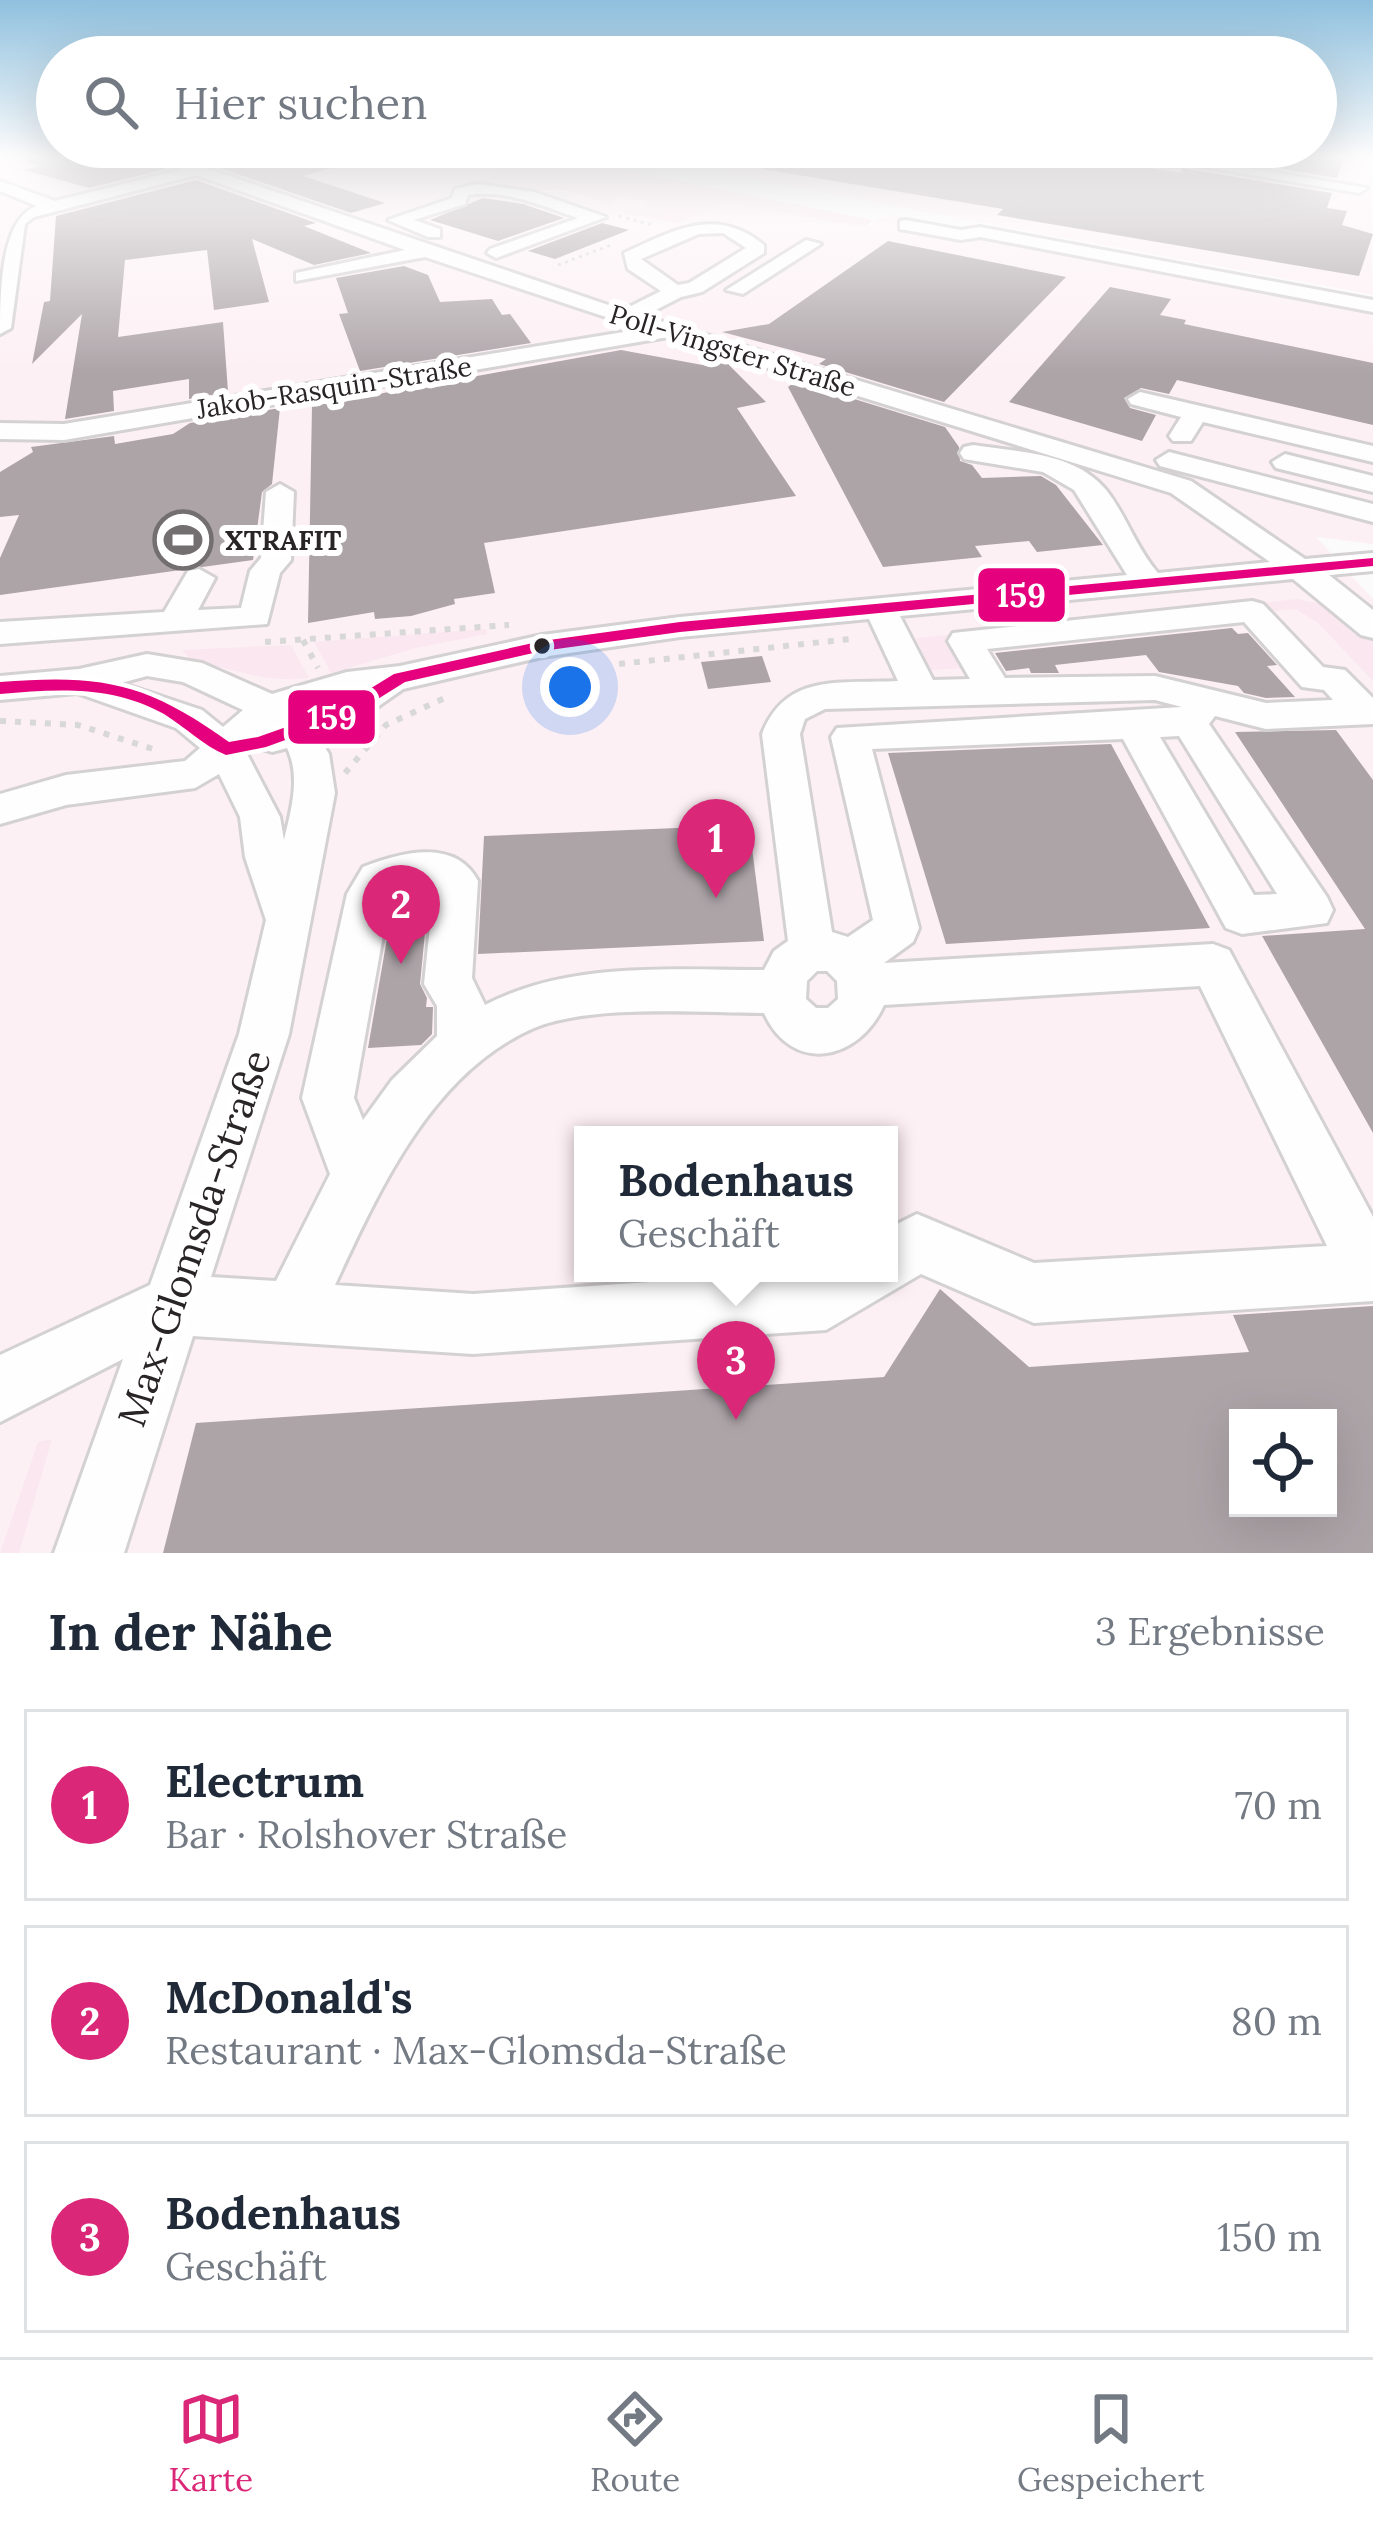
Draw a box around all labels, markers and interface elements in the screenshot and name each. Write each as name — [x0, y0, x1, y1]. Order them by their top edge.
search box — [36, 36, 1337, 168]
icon: search — [78, 69, 144, 135]
text: Hier suchen — [174, 74, 427, 131]
street label: Poll-Vingster Straße — [606, 296, 860, 404]
street label: Jakob-Rasquin-Straße — [193, 348, 474, 426]
sports icon: XTRAFIT — [152, 509, 214, 571]
place label: XTRAFIT — [225, 523, 342, 557]
line badge: 159 — [976, 566, 1067, 624]
text: 159 — [996, 574, 1046, 616]
unlabelled marker — [531, 635, 553, 657]
your location — [540, 657, 600, 717]
line badge: 159 — [286, 688, 377, 746]
text: 159 — [307, 696, 357, 738]
pin: 1 — [677, 799, 755, 898]
pin: 2 — [362, 865, 440, 964]
street label: Max-Glomsda-Straße — [106, 1043, 282, 1433]
popup — [574, 1126, 898, 1282]
text: Bodenhaus — [618, 1151, 854, 1208]
text: Geschäft — [618, 1208, 780, 1258]
pin: 3 — [697, 1321, 775, 1420]
map controls — [1229, 1409, 1337, 1517]
button: locate — [1229, 1409, 1337, 1517]
text: In der Nähe — [48, 1599, 333, 1664]
text: 3 Ergebnisse — [1095, 1606, 1325, 1656]
text: Electrum — [165, 1752, 364, 1809]
text: 1 — [82, 1780, 98, 1830]
text: 70 m — [1235, 1780, 1322, 1830]
text: Bar · Rolshover Straße — [165, 1809, 567, 1859]
text: McDonald's — [165, 1968, 413, 2025]
text: 2 — [80, 1996, 100, 2046]
text: 80 m — [1231, 1996, 1322, 2046]
text: Restaurant · Max-Glomsda-Straße — [165, 2025, 787, 2075]
text: Bodenhaus — [165, 2184, 401, 2241]
text: 3 — [79, 2212, 101, 2262]
text: 150 m — [1217, 2212, 1322, 2262]
text: Geschäft — [165, 2241, 327, 2291]
tab: Karte — [168, 2386, 253, 2500]
tab: Route — [590, 2386, 680, 2500]
tab: Gespeichert — [1017, 2386, 1205, 2500]

